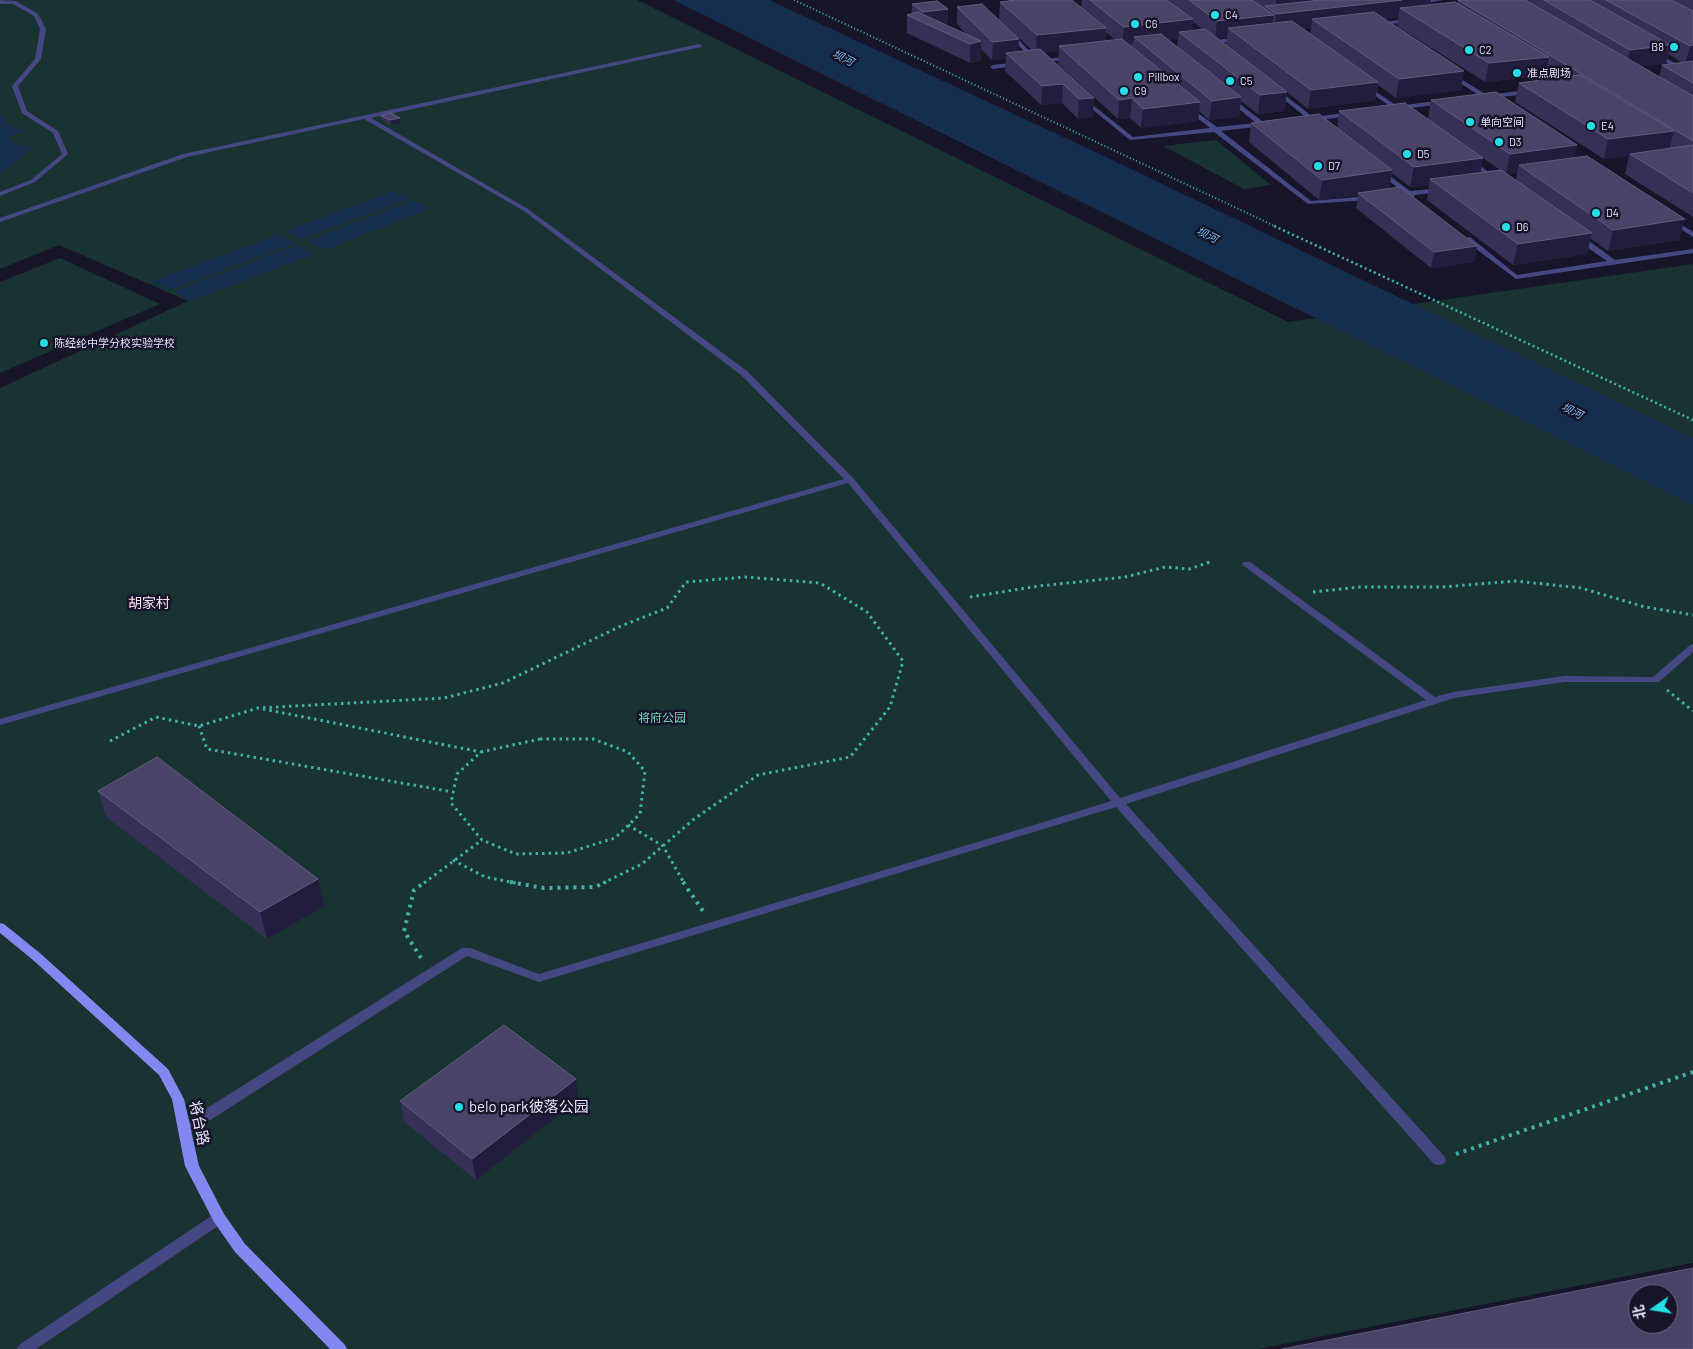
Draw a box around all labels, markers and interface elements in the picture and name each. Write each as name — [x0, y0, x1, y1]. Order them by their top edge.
place label: C4 — [1225, 8, 1238, 22]
marker: C4 — [1209, 9, 1221, 21]
place label: C6 — [1145, 17, 1157, 31]
marker: C6 — [1129, 18, 1141, 30]
place label: B8 — [1651, 40, 1664, 54]
marker: B8 — [1668, 41, 1680, 53]
place label: C2 — [1479, 43, 1492, 57]
marker: C2 — [1463, 44, 1475, 56]
water label: 坝河 — [830, 47, 856, 69]
place label: 准点剧场 — [1527, 66, 1571, 80]
marker: 准点剧场 — [1511, 67, 1523, 79]
place label: Pillbox — [1148, 70, 1179, 84]
marker: Pillbox — [1132, 71, 1144, 83]
place label: C5 — [1240, 74, 1252, 88]
marker: C5 — [1224, 75, 1236, 87]
place label: C9 — [1134, 84, 1146, 98]
marker: C9 — [1118, 85, 1130, 97]
place label: 单向空间 — [1480, 115, 1524, 129]
marker: 单向空间 — [1464, 116, 1476, 128]
place label: E4 — [1601, 119, 1614, 133]
marker: E4 — [1585, 120, 1597, 132]
place label: D3 — [1509, 135, 1521, 149]
marker: D3 — [1493, 136, 1505, 148]
place label: D5 — [1417, 147, 1429, 161]
marker: D5 — [1401, 148, 1413, 160]
place label: D7 — [1328, 159, 1340, 173]
marker: D7 — [1312, 160, 1324, 172]
place label: D4 — [1606, 206, 1619, 220]
marker: D4 — [1590, 207, 1602, 219]
place label: D6 — [1516, 220, 1528, 234]
marker: D6 — [1500, 221, 1512, 233]
water label: 坝河 — [1194, 224, 1220, 246]
place label: 陈经纶中学分校实验学校 — [54, 336, 175, 350]
marker: 陈经纶中学分校实验学校 — [38, 337, 50, 349]
water label: 坝河 — [1559, 400, 1585, 422]
district label: 胡家村 — [128, 595, 170, 611]
park label: 将府公园 — [638, 711, 686, 725]
place label: belo park彼落公园 — [469, 1098, 589, 1116]
street label: 将台路 — [186, 1099, 212, 1147]
marker: belo park彼落公园 — [453, 1101, 465, 1113]
north arrow — [1628, 1284, 1678, 1334]
text: 北 — [1629, 1304, 1649, 1321]

